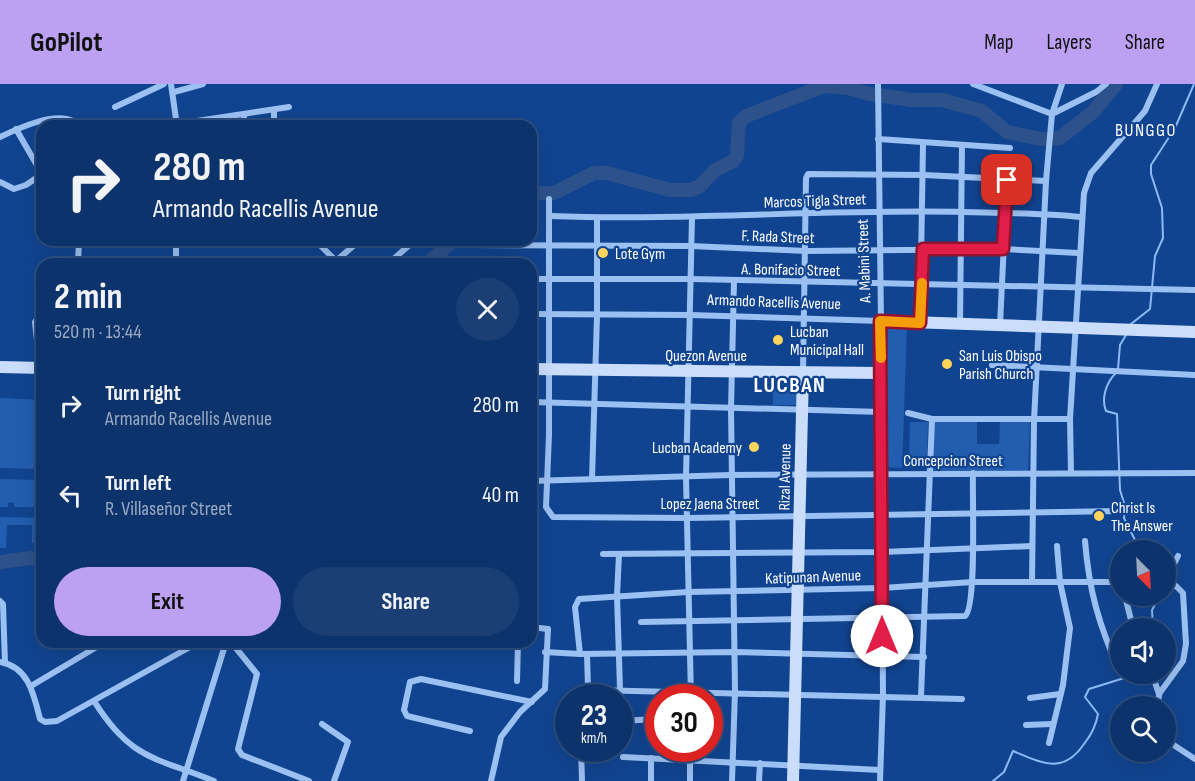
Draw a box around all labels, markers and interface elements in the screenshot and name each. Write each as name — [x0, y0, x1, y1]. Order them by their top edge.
text: GoPilot — [30, 26, 102, 59]
text: Map — [984, 30, 1013, 55]
text: Layers — [1046, 30, 1092, 55]
text: Share — [1125, 30, 1165, 55]
district label: BUNGGO — [1115, 120, 1177, 141]
text: 280 m — [153, 142, 246, 193]
icon: right — [54, 144, 132, 222]
pin — [981, 154, 1032, 205]
icon: arrive — [990, 163, 1023, 196]
street label: Marcos Tigla Street — [763, 190, 867, 213]
text: Armando Racellis Avenue — [153, 193, 379, 225]
street label: A. Mabini Street — [854, 219, 875, 304]
street label: F. Rada Street — [741, 227, 815, 248]
place label: Lote Gym — [615, 245, 665, 264]
marker: Lote Gym — [596, 246, 610, 260]
street label: A. Bonifacio Street — [740, 260, 841, 281]
text: 2 min — [54, 276, 123, 319]
button: close — [456, 278, 519, 341]
street label: Armando Racellis Avenue — [706, 291, 841, 314]
text: 520 m · 13:44 — [54, 320, 142, 344]
place label: Lucban Municipal Hall — [790, 323, 864, 360]
marker: Lucban Municipal Hall — [771, 333, 785, 347]
street label: Quezon Avenue — [665, 347, 747, 366]
place label: San Luis Obispo Parish Church — [959, 347, 1042, 384]
marker: San Luis Obispo Parish Church — [940, 357, 954, 371]
district label: LUCBAN — [754, 372, 826, 399]
text: Turn right — [105, 380, 181, 407]
icon: right — [54, 389, 87, 422]
text: 280 m — [473, 392, 519, 419]
text: Armando Racellis Avenue — [105, 407, 272, 431]
place label: Lucban Academy — [652, 439, 742, 458]
marker: Lucban Academy — [747, 440, 761, 454]
street label: Rizal Avenue — [775, 443, 796, 511]
street label: Concepcion Street — [903, 452, 1003, 471]
text: Turn left — [105, 470, 171, 497]
icon: left — [54, 479, 87, 512]
text: 40 m — [482, 482, 519, 509]
street label: Lopez Jaena Street — [661, 495, 760, 514]
text: R. Villaseñor Street — [105, 497, 232, 521]
place label: Christ Is The Answer — [1111, 499, 1173, 536]
marker: Christ Is The Answer — [1092, 509, 1106, 523]
north arrow — [1110, 540, 1176, 606]
map controls — [1110, 540, 1176, 762]
street label: Katipunan Avenue — [765, 566, 861, 589]
button: Exit — [54, 567, 281, 636]
button: Share — [293, 567, 519, 636]
position arrow — [850, 604, 914, 668]
button: sound — [1110, 618, 1176, 684]
speed limit sign: 30 — [645, 684, 723, 762]
button: search — [1110, 696, 1176, 762]
text: 23 — [581, 698, 607, 734]
text: km/h — [581, 729, 607, 748]

